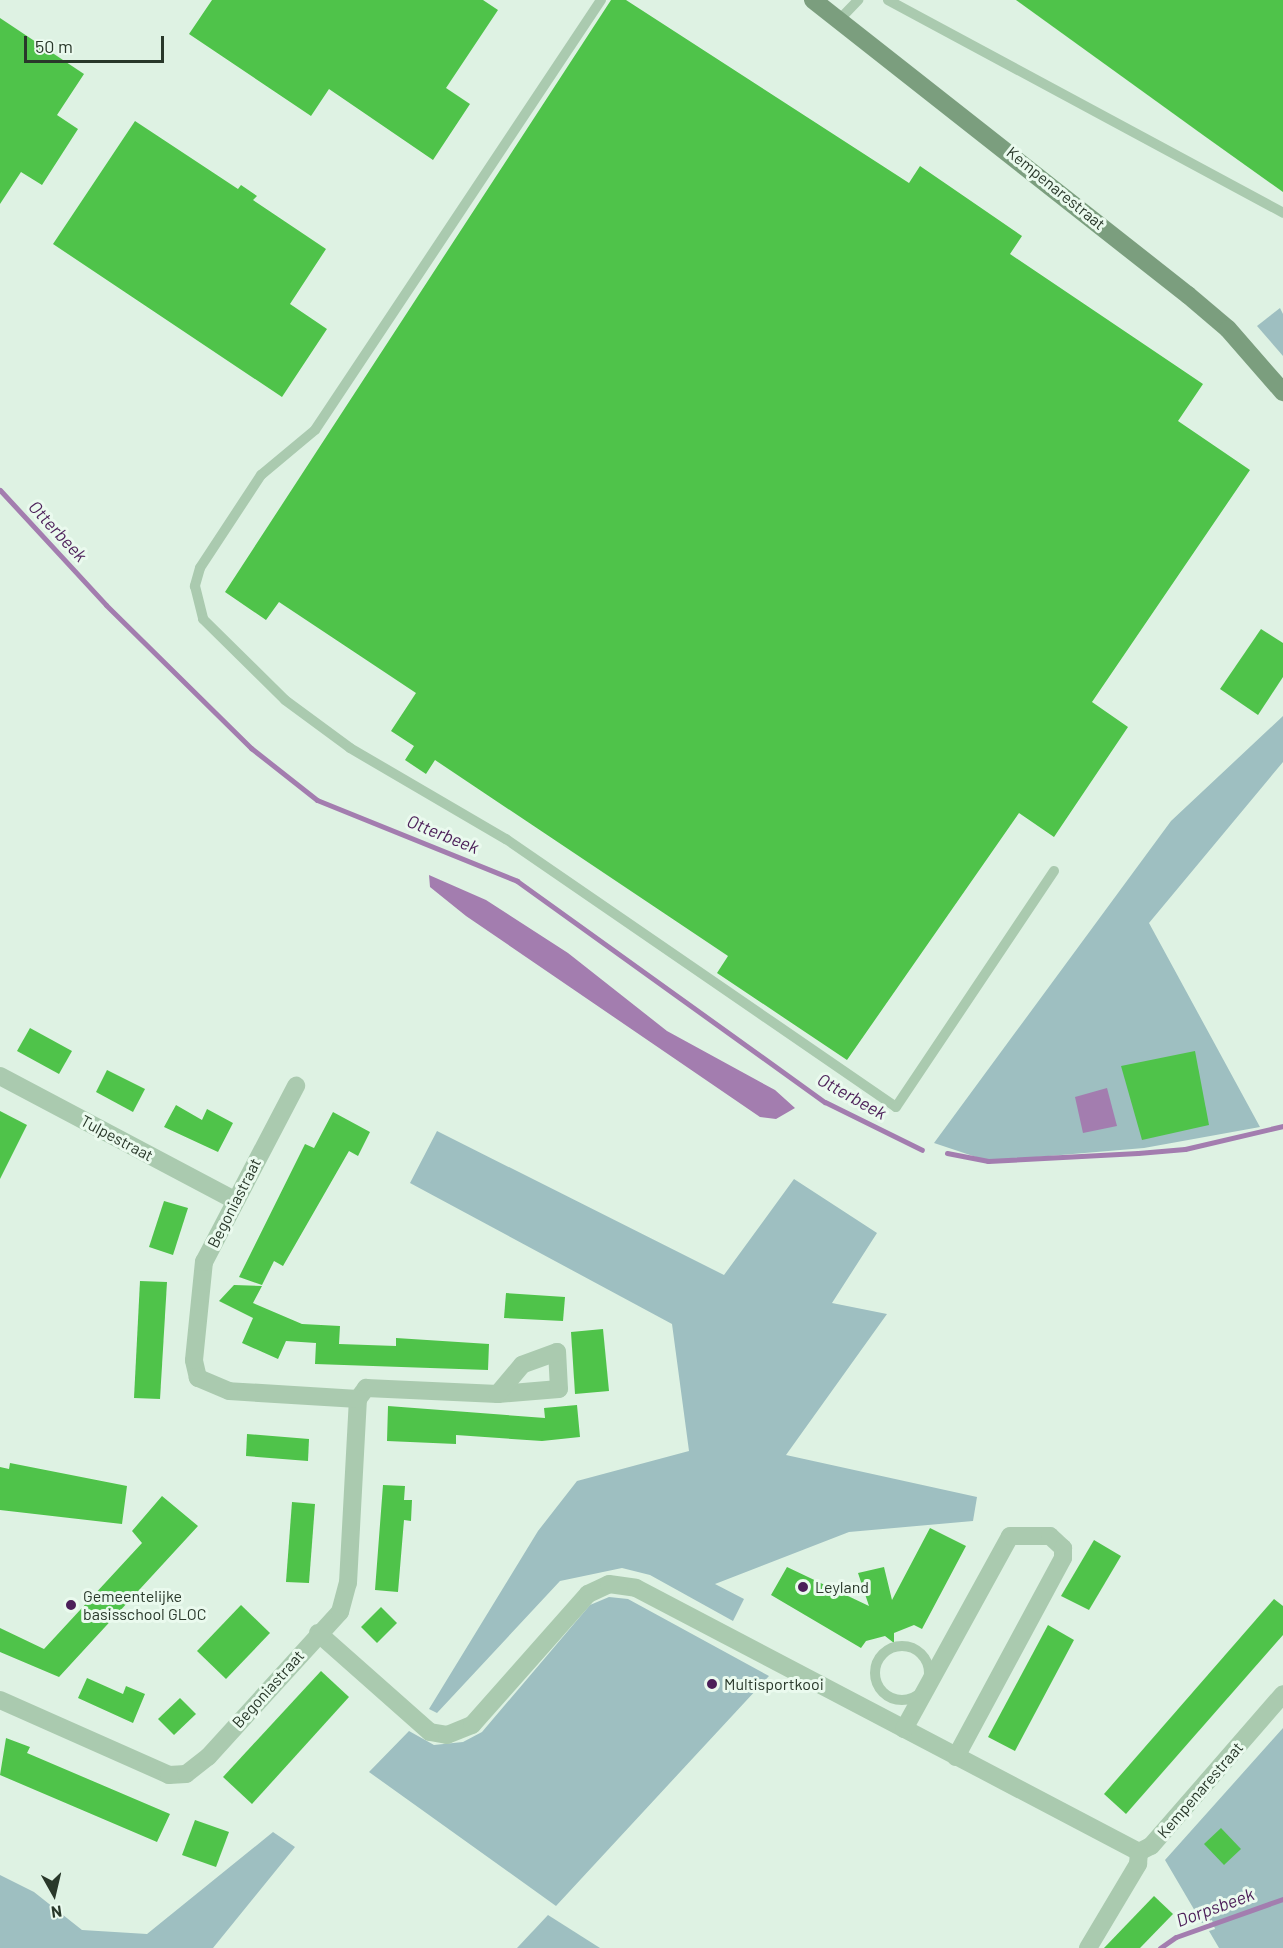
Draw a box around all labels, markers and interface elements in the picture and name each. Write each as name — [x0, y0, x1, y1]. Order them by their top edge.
scale bar — [27, 24, 166, 62]
text: 50 m — [35, 35, 73, 57]
street label: Kempenarestraat — [1003, 143, 1109, 233]
water label: Otterbeek — [24, 496, 92, 566]
water label: Otterbeek — [404, 810, 482, 858]
water label: Otterbeek — [814, 1068, 890, 1124]
street label: Tulpestraat — [78, 1111, 156, 1165]
street label: Begoniastraat — [203, 1155, 265, 1251]
place label: Leyland — [815, 1577, 869, 1597]
marker: Leyland — [796, 1580, 810, 1594]
place label: Gemeentelijke basisschool GLOC — [83, 1586, 207, 1624]
marker: Gemeentelijke basisschool GLOC — [64, 1598, 78, 1612]
street label: Begoniastraat — [228, 1646, 308, 1732]
place label: Multisportkooi — [724, 1674, 824, 1694]
marker: Multisportkooi — [705, 1677, 719, 1691]
street label: Kempenarestraat — [1153, 1738, 1247, 1842]
north arrow — [24, 1864, 84, 1924]
water label: Dorpsbeek — [1173, 1883, 1257, 1931]
text: N — [50, 1902, 63, 1922]

